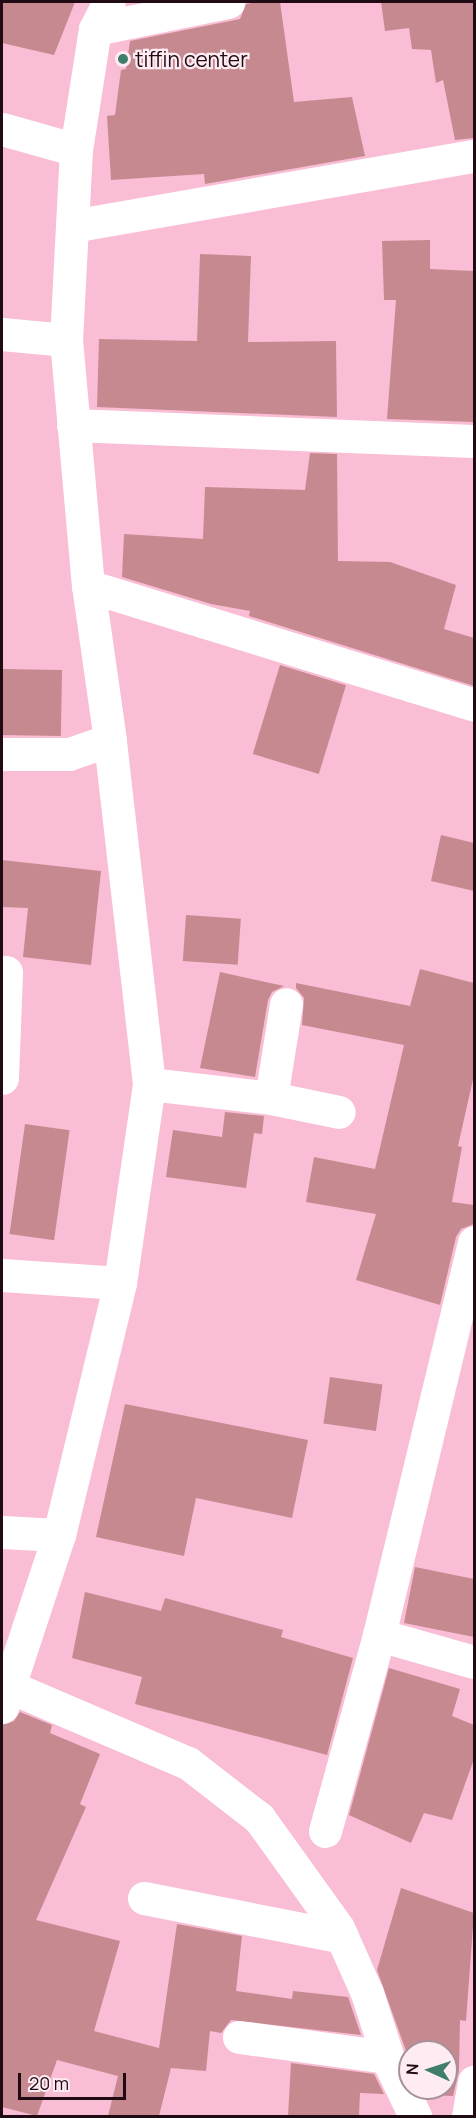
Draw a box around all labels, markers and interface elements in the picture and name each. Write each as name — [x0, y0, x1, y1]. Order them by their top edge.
place label: tiffin center — [135, 46, 248, 72]
marker: tiffin center — [116, 52, 130, 66]
north arrow — [398, 2040, 458, 2100]
scale bar — [21, 2061, 129, 2099]
text: N — [401, 2063, 423, 2075]
text: 20 m — [29, 2071, 69, 2095]

